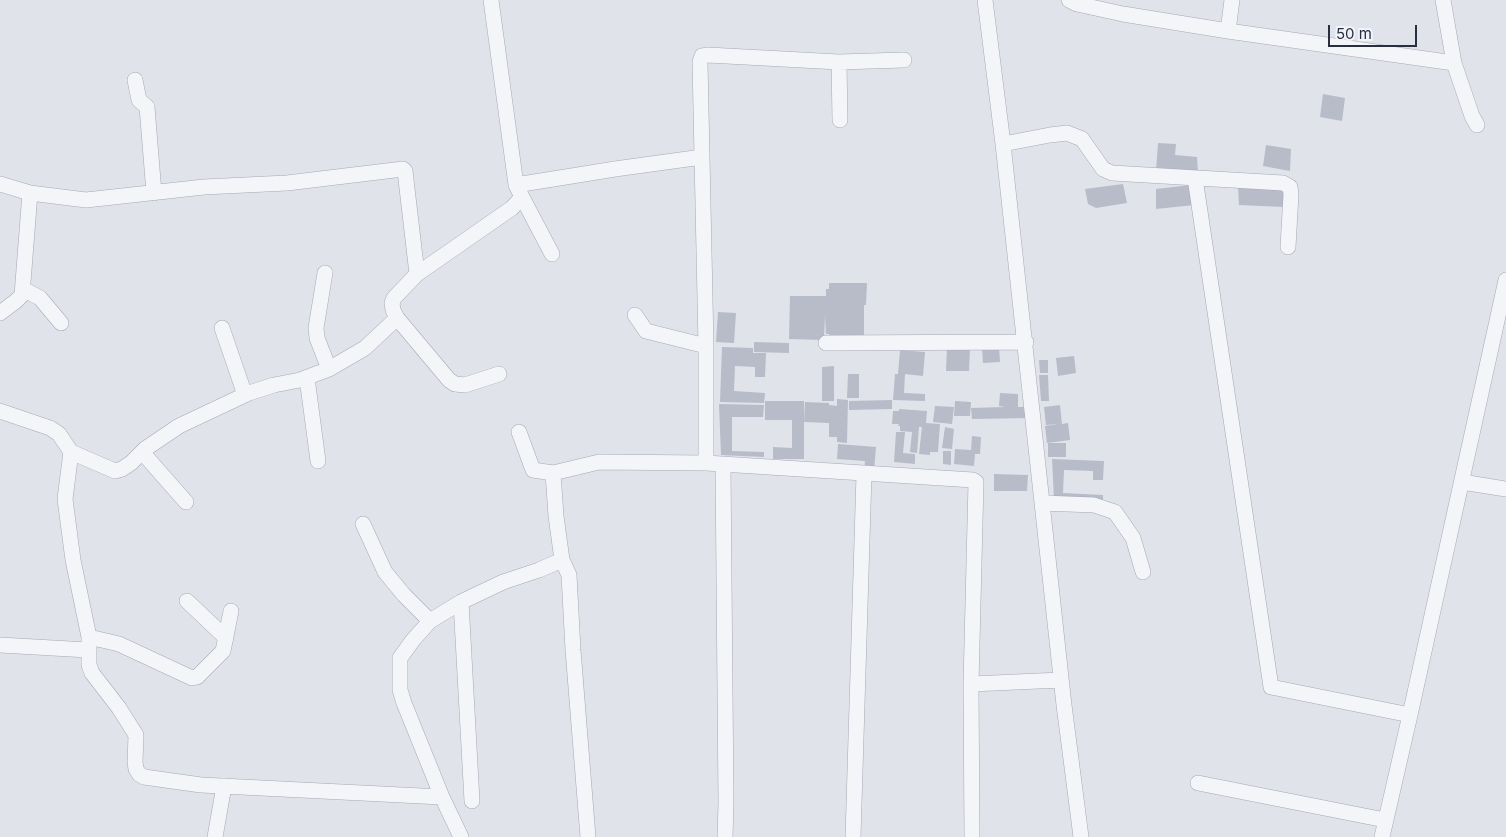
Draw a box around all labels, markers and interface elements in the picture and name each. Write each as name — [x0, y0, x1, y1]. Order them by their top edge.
scale bar — [1331, 15, 1420, 47]
text: 50 m — [1336, 24, 1372, 43]

